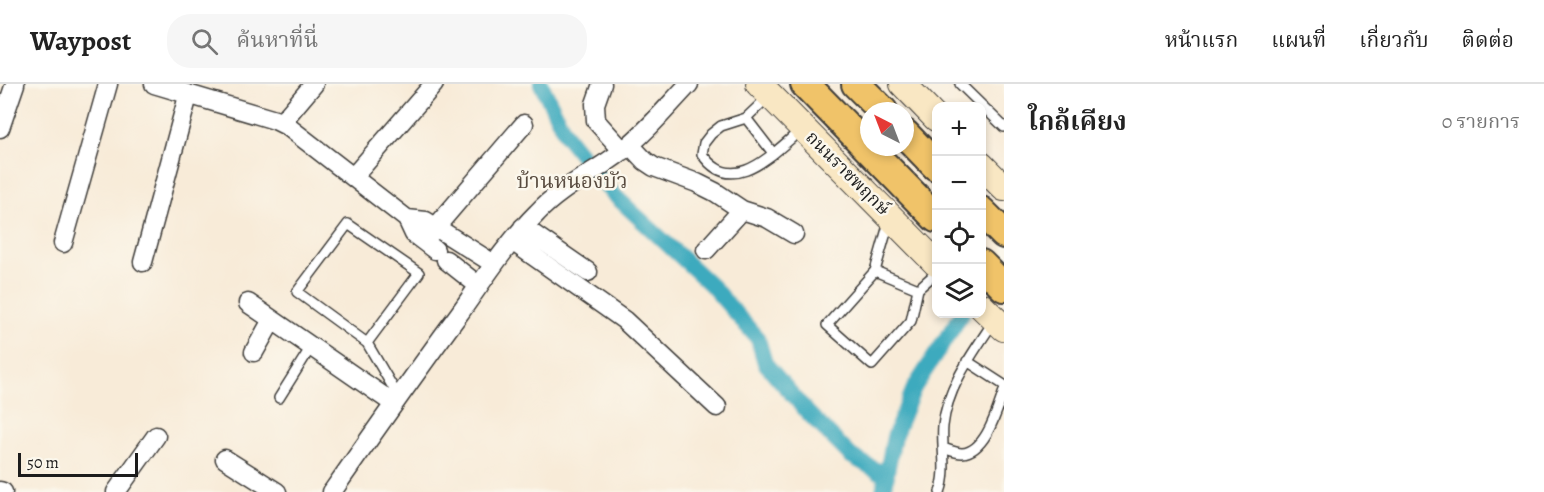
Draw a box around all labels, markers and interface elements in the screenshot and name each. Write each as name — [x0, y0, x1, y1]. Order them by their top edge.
search box — [167, 14, 587, 68]
text: Waypost — [30, 22, 131, 60]
icon: search — [188, 25, 221, 58]
text: ค้นหาที่นี่ — [236, 25, 318, 55]
text: หน้าแรก — [1165, 26, 1238, 54]
text: แผนที่ — [1271, 26, 1326, 54]
text: เกี่ยวกับ — [1359, 26, 1429, 54]
text: ติดต่อ — [1462, 26, 1514, 54]
north arrow — [860, 102, 914, 156]
map controls — [932, 102, 986, 318]
button: + — [932, 102, 986, 156]
text: ใกล้เคียง — [1028, 104, 1127, 139]
text: 0 รายการ — [1442, 108, 1520, 135]
street label: ถนนราชพฤกษ์ — [800, 125, 896, 221]
button: − — [932, 156, 986, 210]
district label: บ้านหนองบัว — [516, 167, 628, 195]
button: locate — [932, 210, 986, 264]
button: layers — [932, 264, 986, 318]
scale bar — [18, 450, 138, 478]
text: 50 m — [27, 452, 59, 474]

